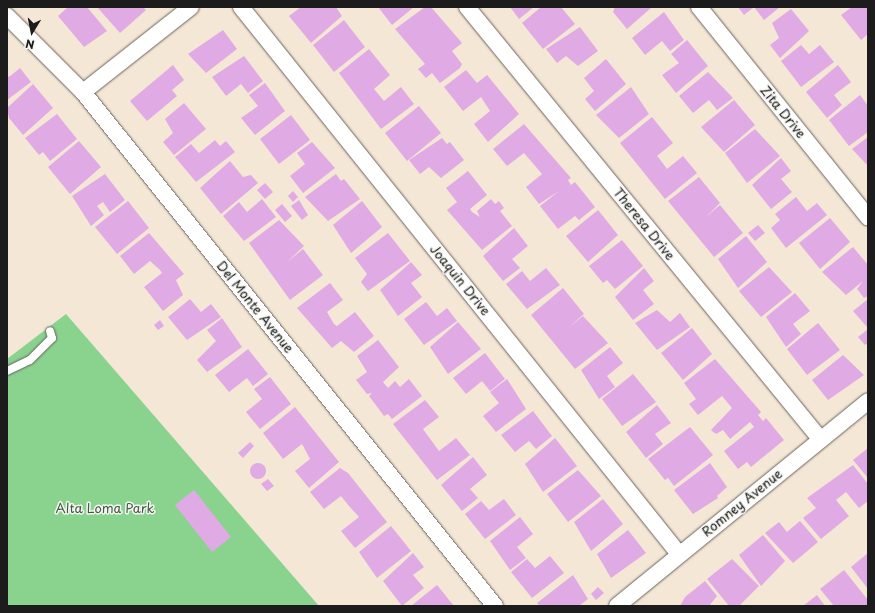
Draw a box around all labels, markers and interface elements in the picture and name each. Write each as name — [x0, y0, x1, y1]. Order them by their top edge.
north arrow — [12, 12, 52, 52]
text: N — [24, 35, 36, 53]
street label: Zita Drive — [757, 82, 809, 142]
street label: Theresa Drive — [610, 185, 678, 263]
street label: Joaquin Drive — [427, 241, 493, 319]
street label: Del Monte Avenue — [213, 258, 297, 356]
street label: Romney Avenue — [699, 466, 785, 540]
park label: Alta Loma Park — [56, 500, 154, 516]

